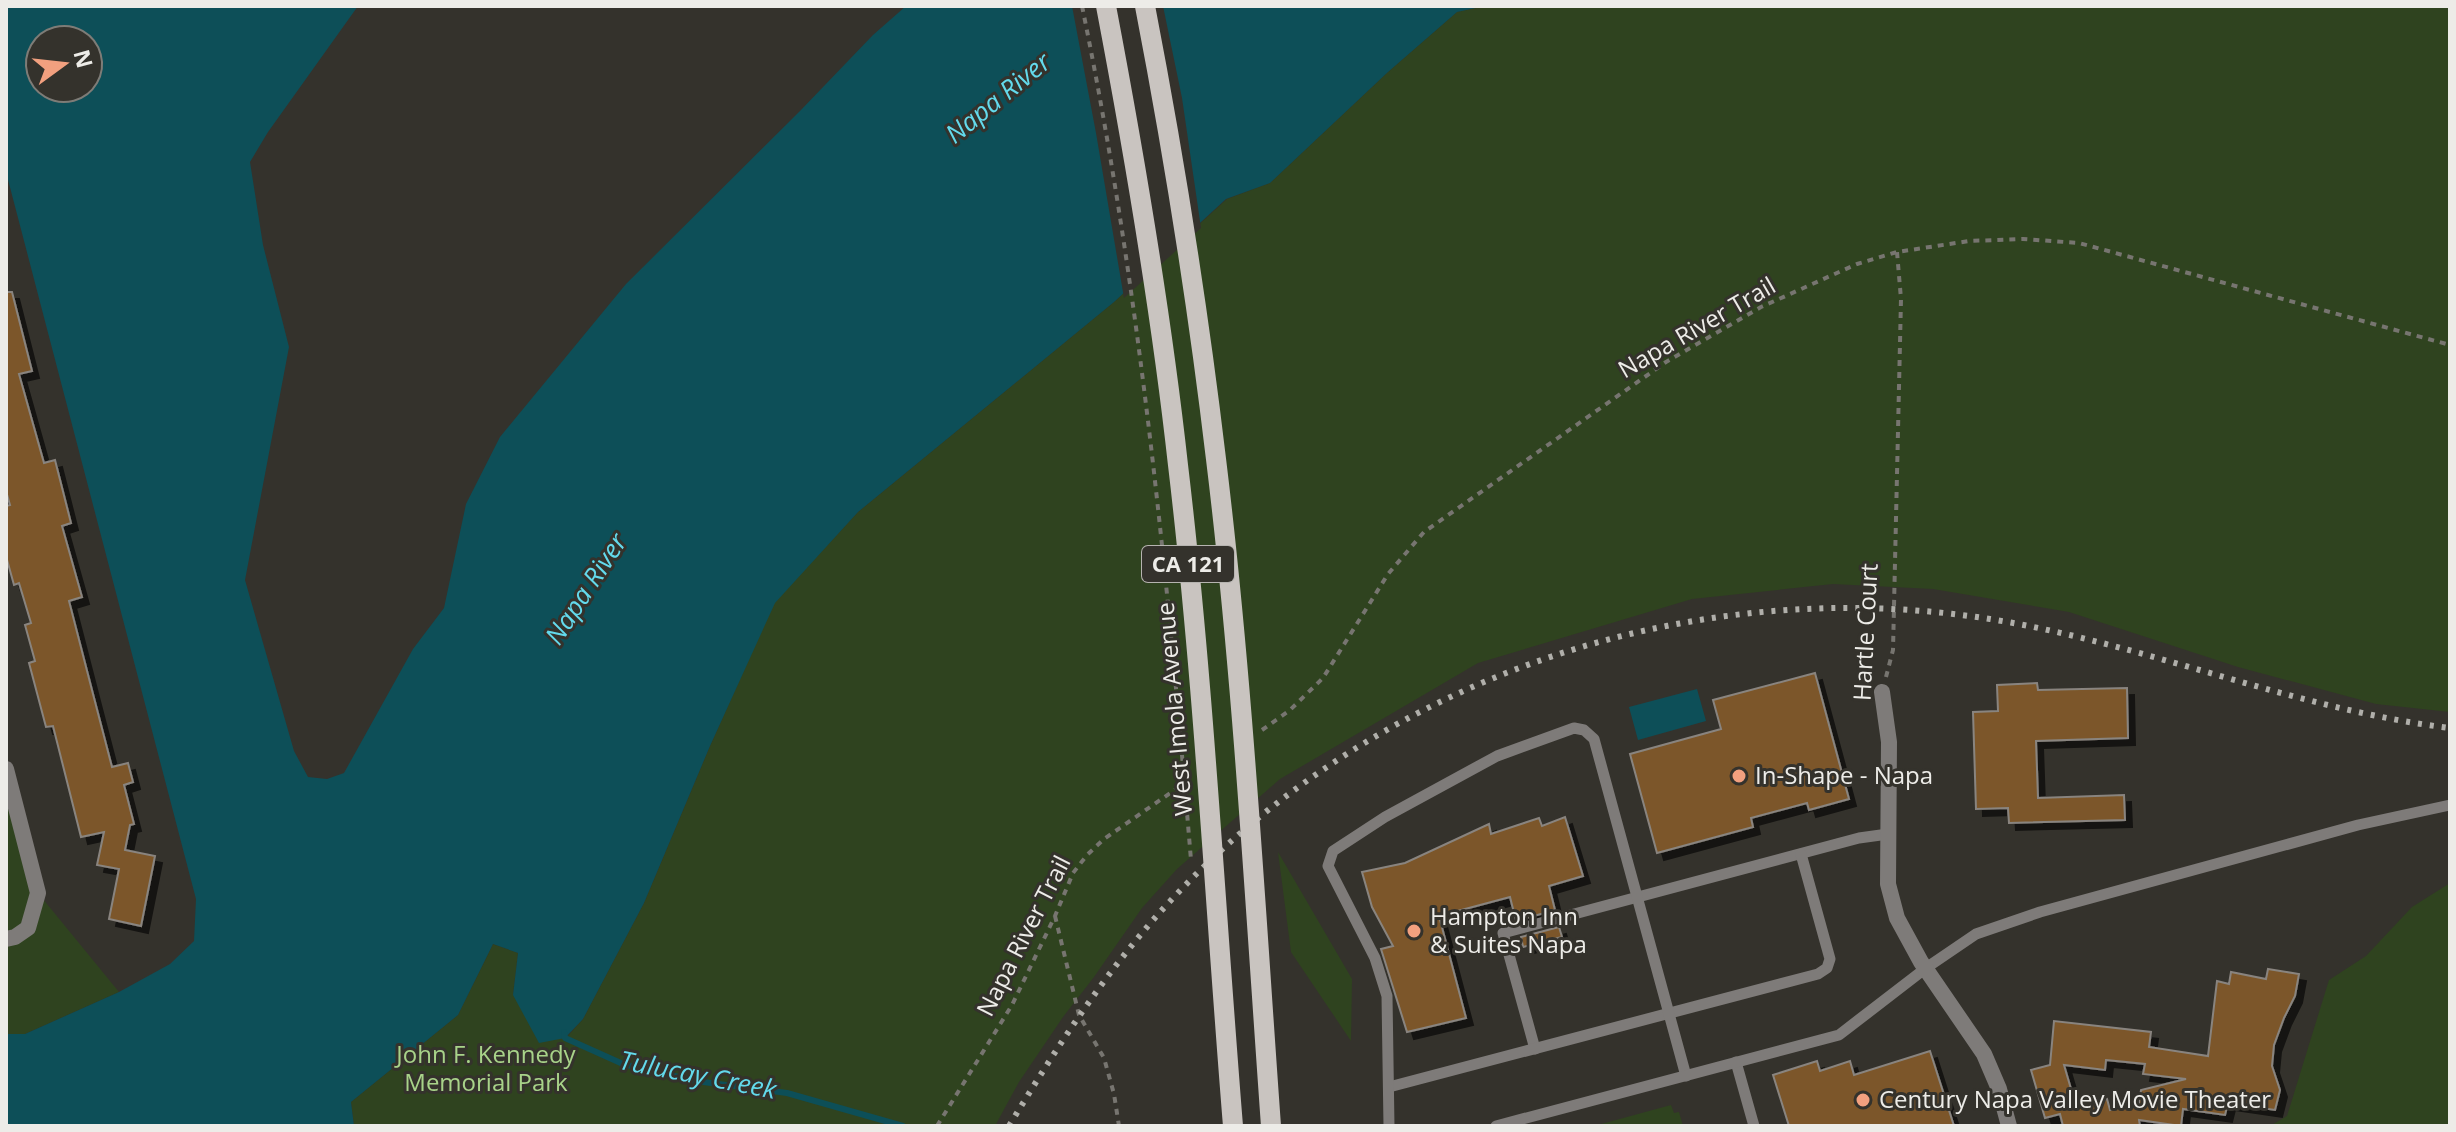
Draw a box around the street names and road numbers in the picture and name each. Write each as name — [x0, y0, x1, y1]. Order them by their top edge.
street label: Napa River Trail — [1612, 268, 1781, 385]
road number: CA 121 — [1142, 546, 1234, 582]
street label: Hartle Court — [1844, 562, 1885, 702]
street label: West Imola Avenue — [1148, 601, 1199, 817]
street label: Napa River Trail — [968, 849, 1077, 1021]

